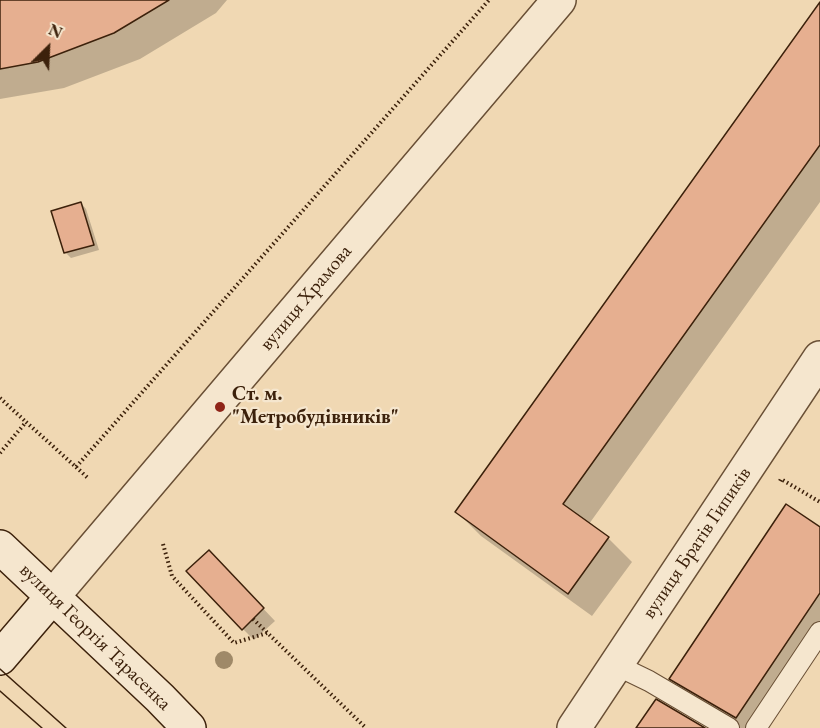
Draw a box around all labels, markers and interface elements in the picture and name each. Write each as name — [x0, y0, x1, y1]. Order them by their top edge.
north arrow — [18, 18, 78, 78]
text: N — [45, 19, 66, 43]
street label: вулиця Храмова — [255, 240, 357, 356]
place label: Ст. м. "Метробудівників" — [232, 383, 399, 430]
marker: Ст. м. "Метробудівників" — [213, 400, 227, 414]
street label: вулиця Братів Гипиків — [637, 463, 757, 623]
street label: вулиця Георгія Тарасенка — [14, 558, 176, 716]

